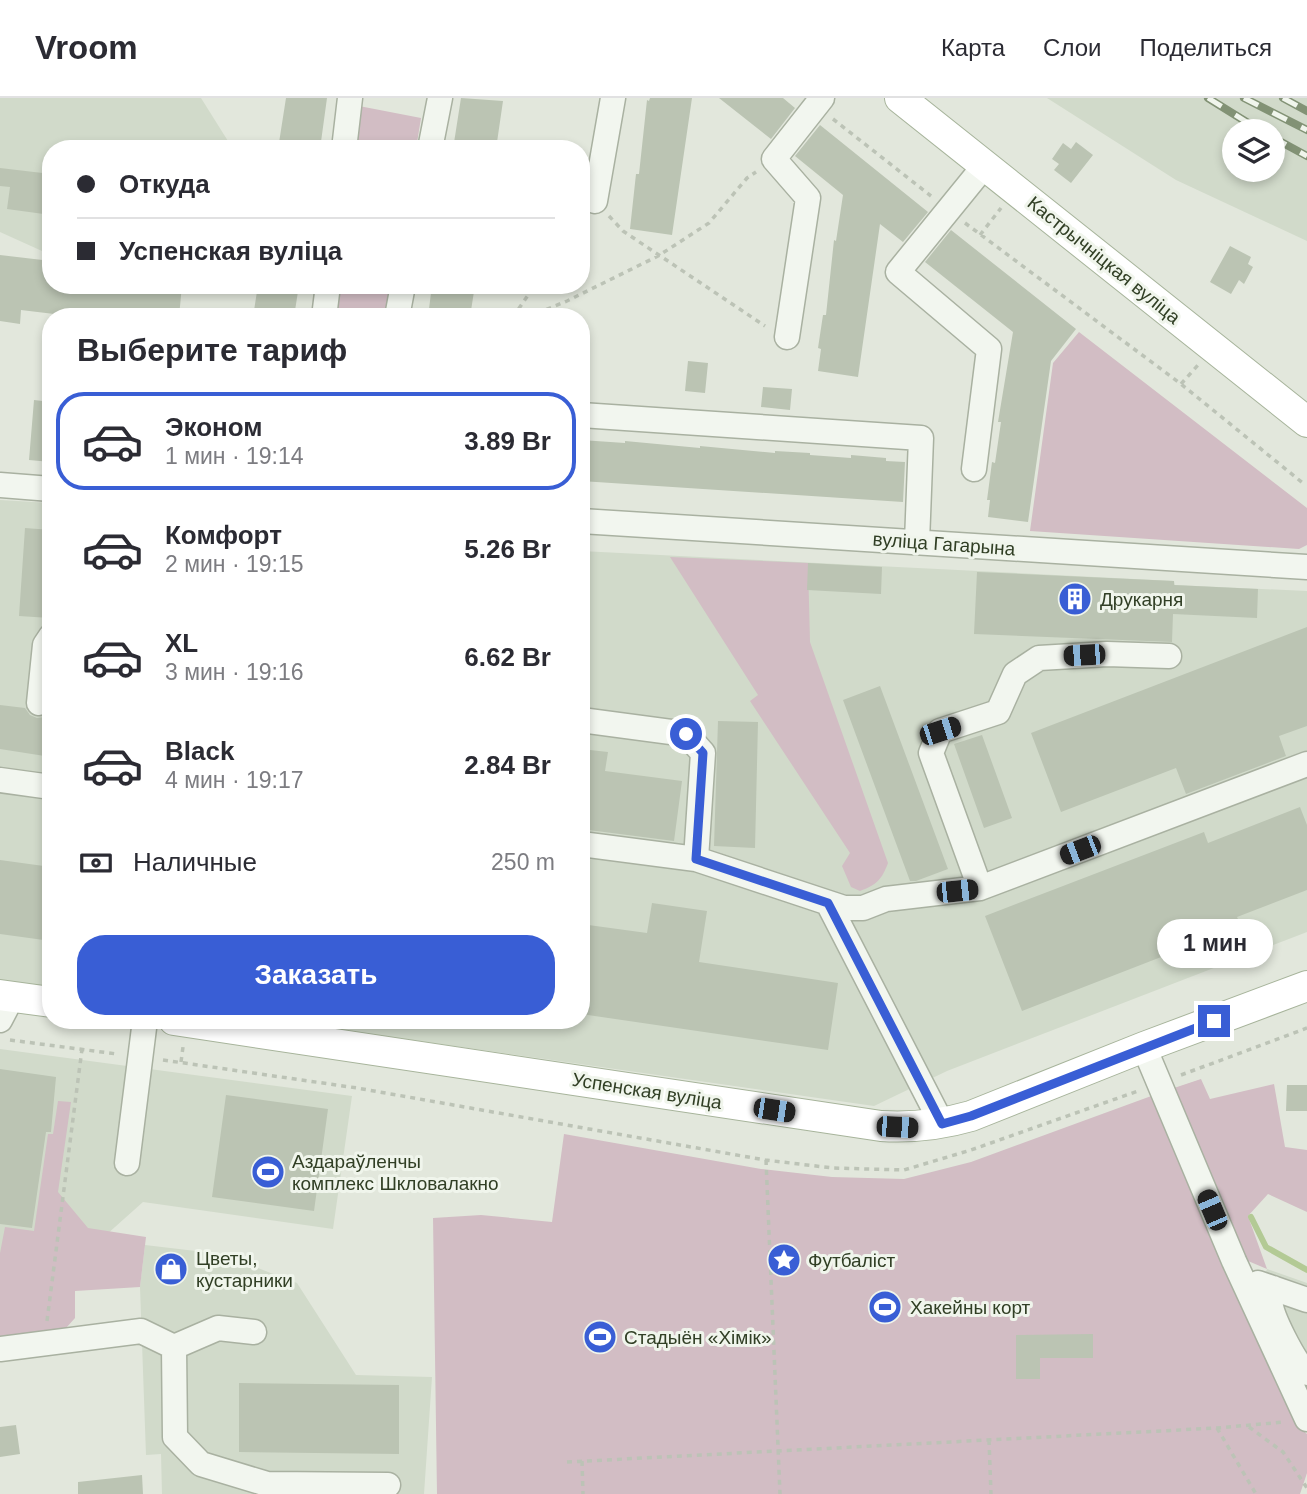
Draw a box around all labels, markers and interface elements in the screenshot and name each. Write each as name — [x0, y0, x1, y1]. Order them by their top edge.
text: Vroom — [35, 29, 138, 66]
text: Карта — [941, 34, 1005, 61]
text: Слои — [1043, 34, 1101, 61]
text: Поделиться — [1139, 34, 1272, 61]
map controls — [1222, 119, 1285, 182]
button: layers — [1222, 119, 1285, 182]
text: Откуда — [119, 169, 210, 199]
street label: Кастрычніцкая вуліца — [1024, 192, 1185, 328]
text: Успенская вуліца — [119, 236, 342, 266]
text: Выберите тариф — [77, 332, 347, 368]
icon: car — [81, 410, 144, 473]
text: Эконом — [165, 412, 263, 442]
text: 3.89 Br — [464, 426, 551, 456]
text: 1 мин · 19:14 — [165, 443, 304, 469]
icon: car — [81, 518, 144, 581]
text: Комфорт — [165, 520, 282, 550]
street label: вуліца Гагарына — [872, 529, 1016, 559]
text: 5.26 Br — [464, 534, 551, 564]
text: 2 мин · 19:15 — [165, 551, 304, 577]
building icon: Друкарня — [1056, 580, 1094, 618]
place label: Друкарня — [1100, 589, 1183, 610]
icon: car — [81, 626, 144, 689]
text: XL — [165, 628, 198, 658]
text: 6.62 Br — [464, 642, 551, 672]
car — [1063, 643, 1106, 667]
text: 3 мин · 19:16 — [165, 659, 304, 685]
car — [917, 715, 964, 747]
route start — [670, 718, 702, 750]
icon: car — [81, 734, 144, 797]
text: Black — [165, 736, 234, 766]
text: 2.84 Br — [464, 750, 551, 780]
text: 4 мин · 19:17 — [165, 767, 304, 793]
car — [1057, 833, 1104, 867]
icon: cash — [77, 844, 115, 882]
text: Наличные — [133, 847, 257, 877]
text: 250 m — [491, 849, 555, 875]
car — [936, 878, 979, 904]
callout: 1 мин — [1156, 920, 1272, 968]
text: 1 мин — [1183, 930, 1247, 956]
button: Заказать — [77, 935, 555, 1015]
route end — [1198, 1005, 1230, 1037]
street label: Успенская вуліца — [571, 1069, 724, 1113]
car — [752, 1096, 797, 1124]
car — [876, 1115, 919, 1139]
place label: Аздараўленчы комплекс Шкловалакно — [292, 1151, 499, 1194]
sports icon: Аздараўленчы комплекс Шкловалакно — [249, 1153, 287, 1191]
car — [1195, 1187, 1230, 1233]
place icon: Футбаліст — [765, 1241, 803, 1279]
place label: Цветы, кустарники — [196, 1248, 293, 1291]
shop icon: Цветы, кустарники — [152, 1250, 190, 1288]
place label: Футбаліст — [808, 1250, 895, 1271]
sports icon: Хакейны корт — [866, 1288, 904, 1326]
place label: Хакейны корт — [910, 1297, 1031, 1318]
sports icon: Стадыён «Хімік» — [581, 1318, 619, 1356]
place label: Стадыён «Хімік» — [624, 1327, 771, 1348]

